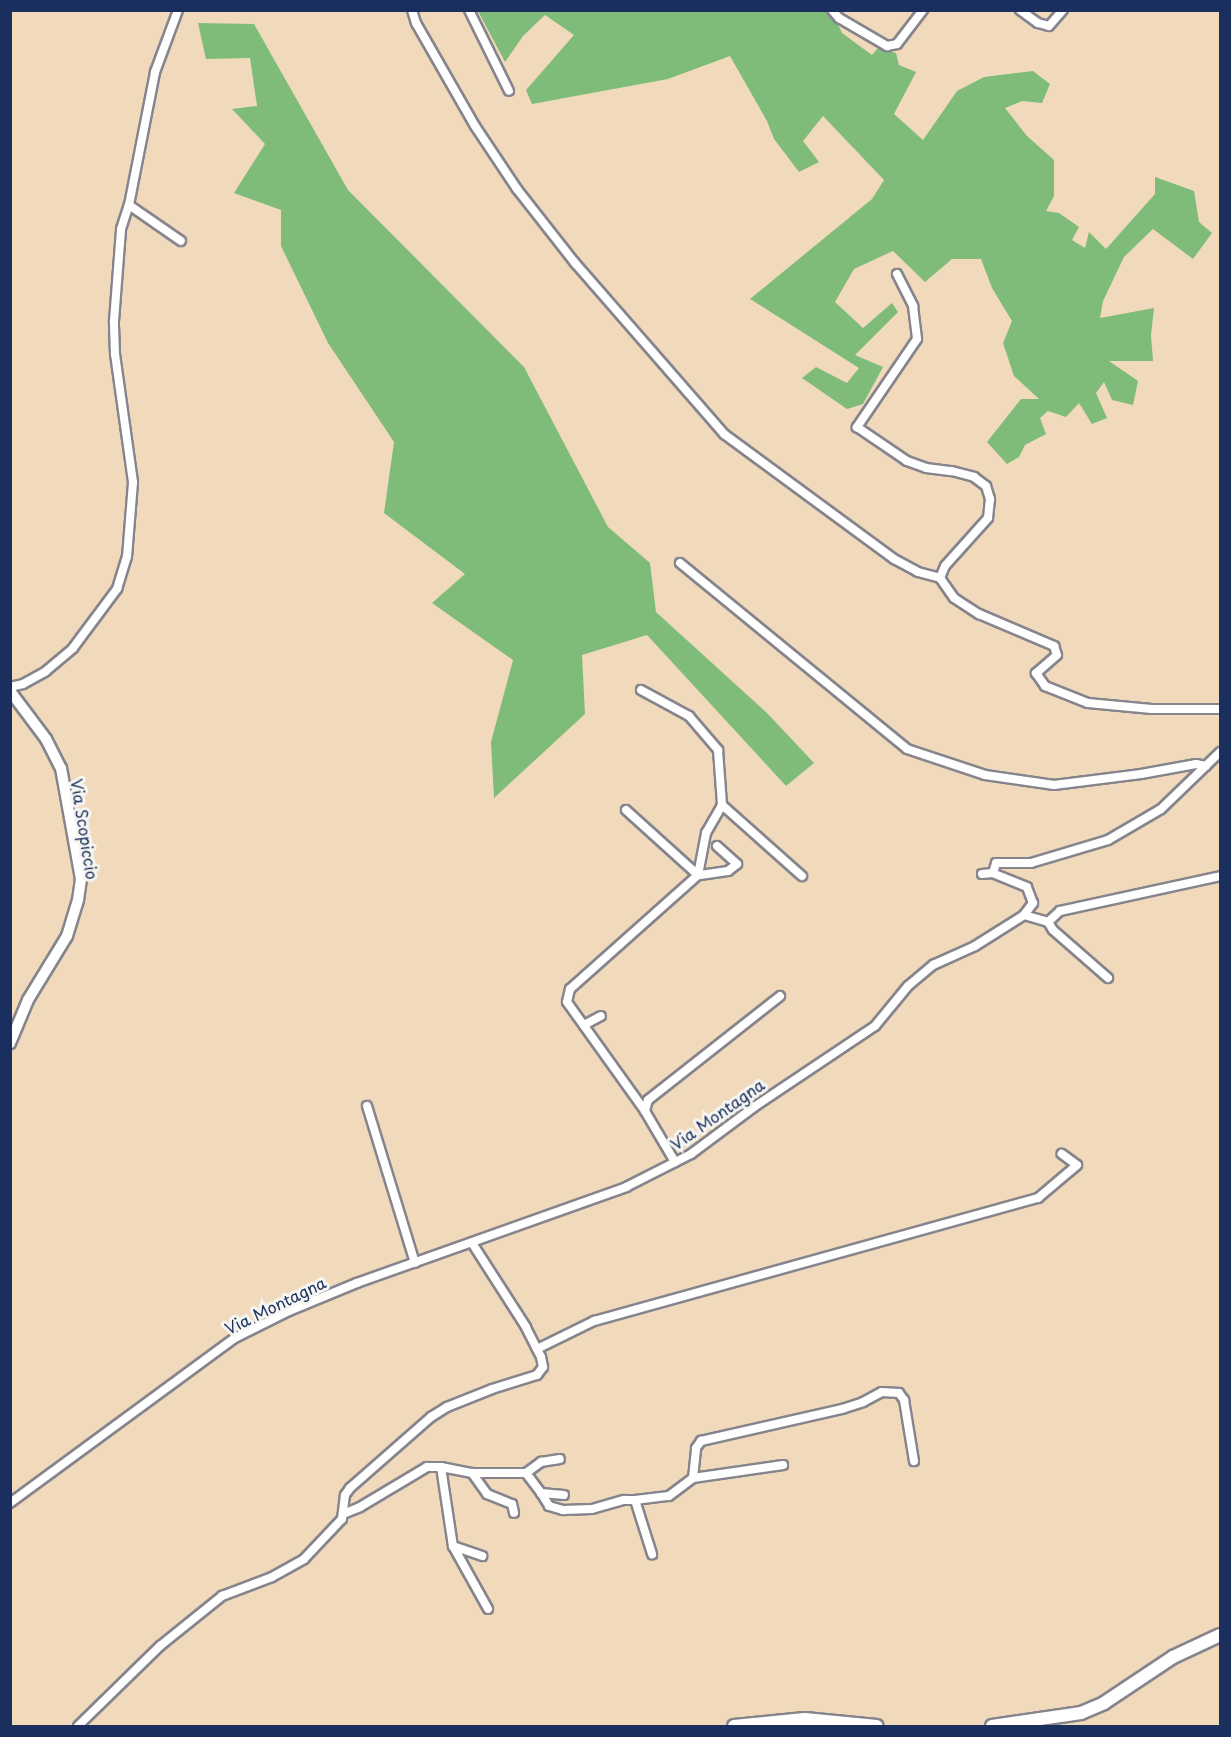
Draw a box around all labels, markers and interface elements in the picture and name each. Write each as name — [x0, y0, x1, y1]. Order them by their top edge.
street label: Via Scopiccio — [68, 777, 102, 881]
street label: Via Montagna — [667, 1075, 767, 1153]
street label: Via Montagna — [221, 1272, 329, 1338]

